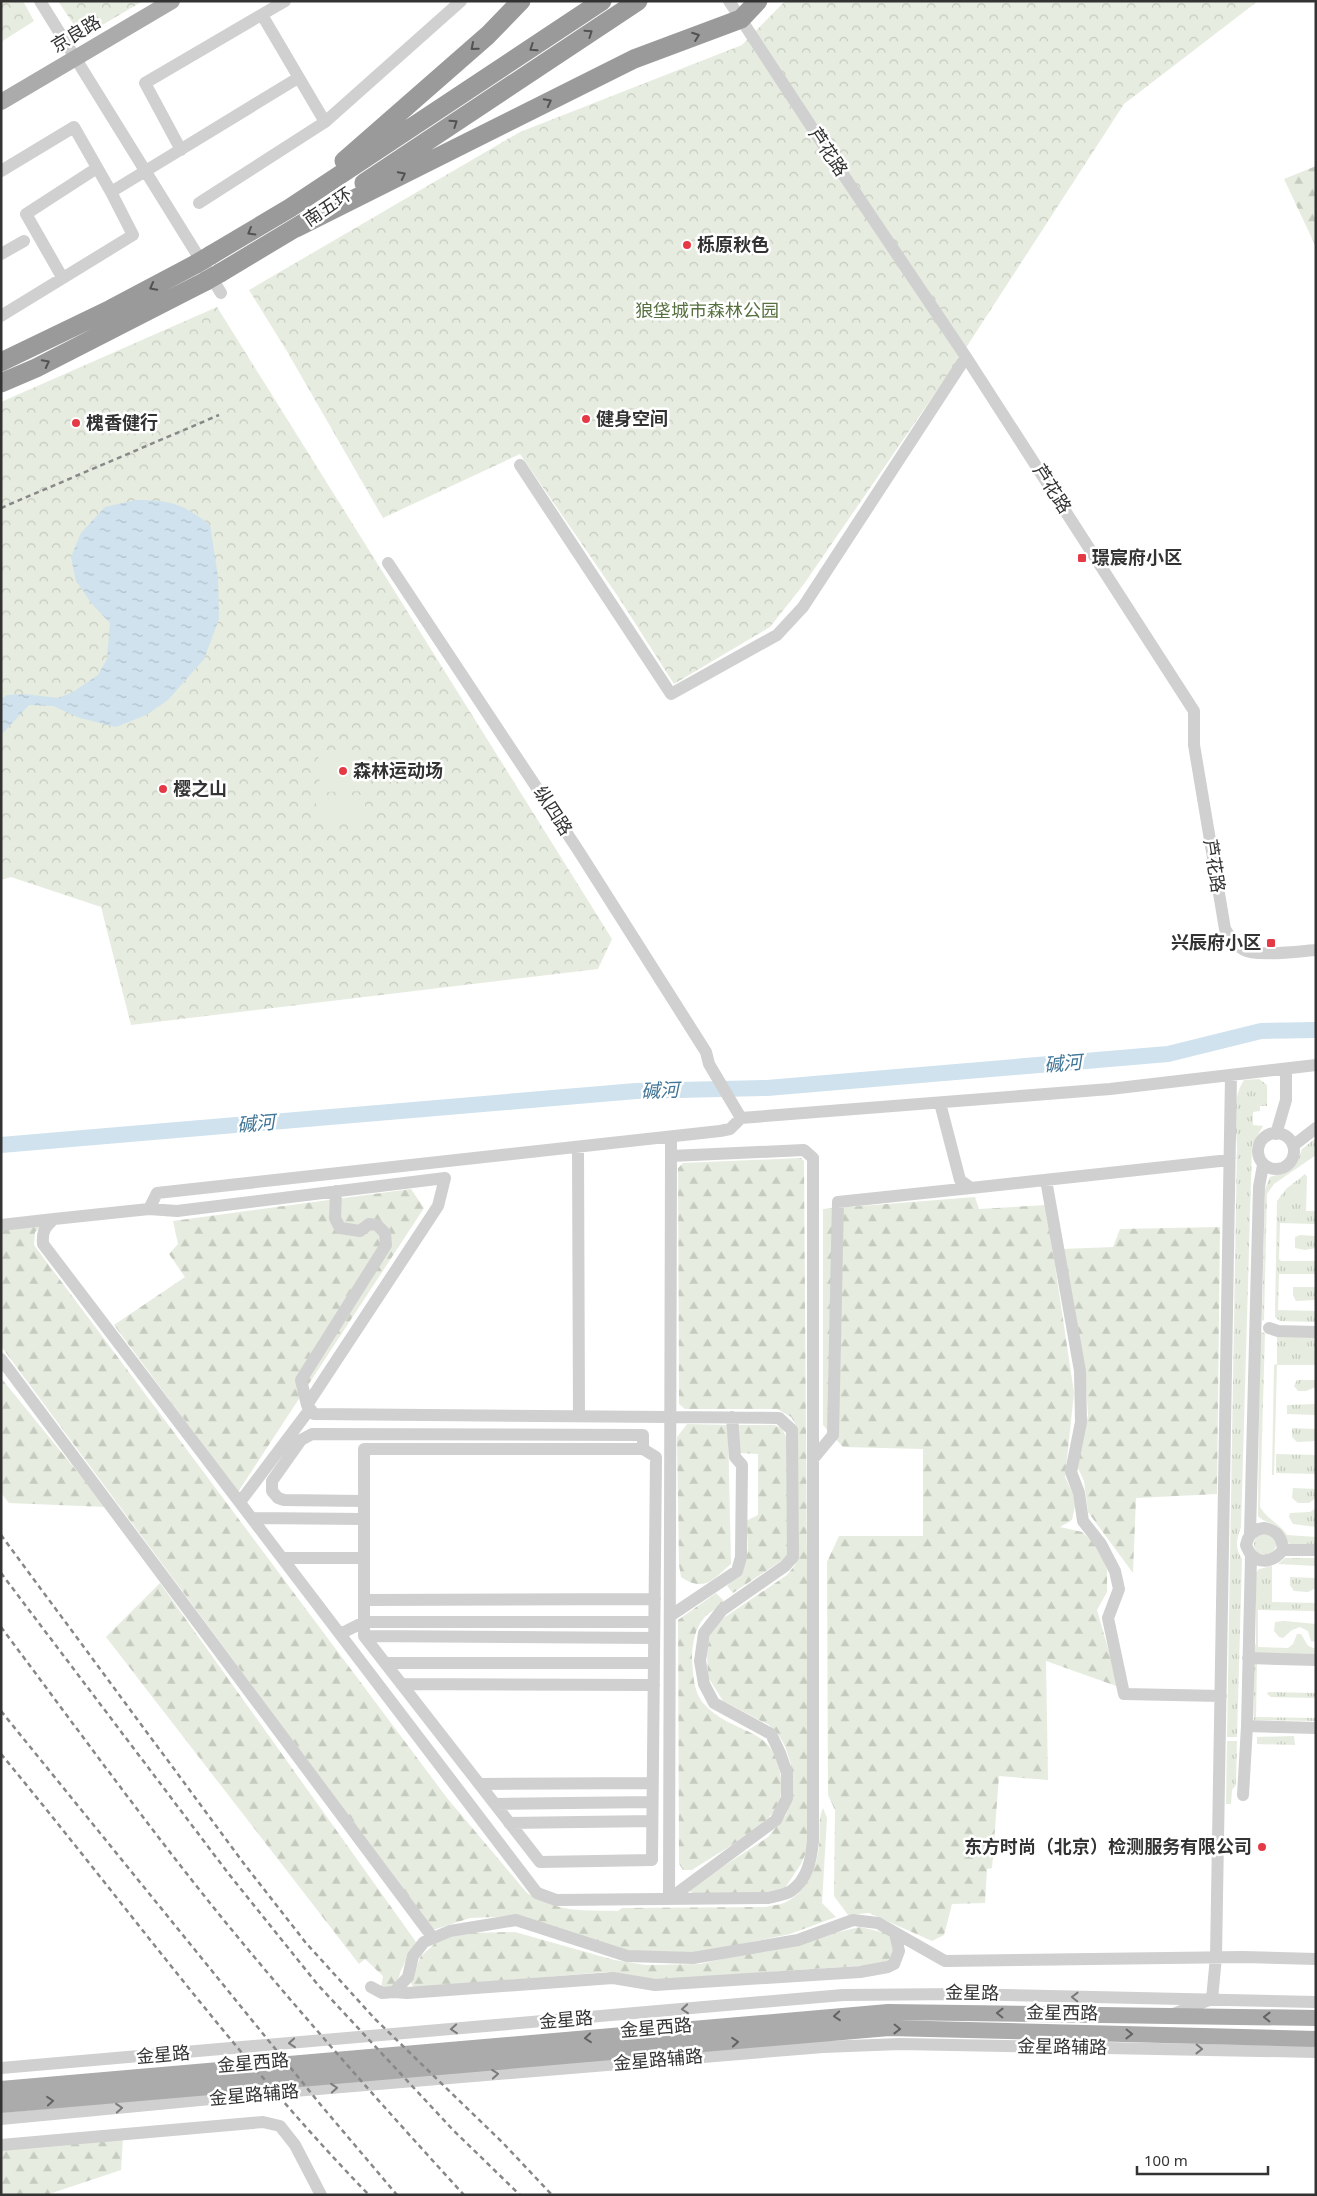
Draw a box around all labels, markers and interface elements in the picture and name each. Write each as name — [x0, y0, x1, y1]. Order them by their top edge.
street label: 京良路 — [46, 9, 105, 57]
one-way arrow — [584, 30, 593, 40]
one-way arrow — [691, 32, 700, 42]
one-way arrow — [529, 41, 538, 51]
one-way arrow — [470, 42, 479, 51]
one-way arrow — [543, 98, 552, 108]
one-way arrow — [448, 120, 457, 129]
street label: 芦花路 — [804, 122, 854, 181]
one-way arrow — [397, 171, 406, 181]
street label: 南五环 — [298, 181, 357, 231]
one-way arrow — [247, 225, 256, 235]
place label: 栎原秋色 — [697, 232, 769, 256]
marker: 栎原秋色 — [681, 239, 693, 251]
one-way arrow — [149, 281, 158, 291]
park label: 狼垡城市森林公园 — [635, 298, 779, 322]
one-way arrow — [40, 359, 49, 369]
place label: 健身空间 — [596, 406, 668, 430]
place label: 槐香健行 — [86, 410, 158, 434]
marker: 健身空间 — [580, 413, 592, 425]
marker: 槐香健行 — [70, 417, 82, 429]
street label: 芦花路 — [1028, 459, 1078, 518]
place label: 璟宸府小区 — [1092, 545, 1182, 569]
marker: 璟宸府小区 — [1076, 552, 1088, 564]
place label: 森林运动场 — [353, 758, 443, 782]
marker: 森林运动场 — [337, 765, 349, 777]
place label: 樱之山 — [173, 776, 227, 800]
street label: 纵四路 — [529, 781, 579, 840]
marker: 樱之山 — [157, 783, 169, 795]
street label: 芦花路 — [1199, 837, 1231, 894]
place label: 兴辰府小区 — [1171, 930, 1261, 954]
marker: 兴辰府小区 — [1265, 937, 1277, 949]
water label: 碱河 — [1043, 1048, 1087, 1078]
water label: 碱河 — [641, 1076, 683, 1104]
water label: 碱河 — [236, 1108, 280, 1138]
place label: 东方时尚（北京）检测服务有限公司 — [964, 1834, 1252, 1858]
marker: 东方时尚（北京）检测服务有限公司 — [1256, 1841, 1268, 1853]
street label: 金星路 — [945, 1980, 999, 2004]
one-way arrow — [1070, 1991, 1078, 2002]
street label: 金星西路 — [1026, 1999, 1098, 2025]
one-way arrow — [681, 2003, 689, 2014]
street label: 金星路 — [538, 2005, 594, 2033]
one-way arrow — [995, 2008, 1003, 2018]
one-way arrow — [833, 2010, 841, 2021]
street label: 金星西路 — [619, 2012, 693, 2042]
one-way arrow — [1263, 2012, 1270, 2022]
one-way arrow — [449, 2023, 457, 2034]
one-way arrow — [893, 2023, 901, 2034]
one-way arrow — [1126, 2029, 1133, 2039]
one-way arrow — [584, 2032, 592, 2043]
street label: 金星路辅路 — [1017, 2033, 1107, 2059]
one-way arrow — [731, 2036, 739, 2047]
one-way arrow — [287, 2038, 295, 2049]
street label: 金星路 — [135, 2040, 191, 2068]
street label: 金星路辅路 — [612, 2043, 704, 2075]
one-way arrow — [1196, 2044, 1203, 2054]
street label: 金星西路 — [216, 2047, 290, 2077]
one-way arrow — [492, 2069, 500, 2080]
street label: 金星路辅路 — [208, 2078, 300, 2110]
one-way arrow — [330, 2082, 338, 2093]
one-way arrow — [46, 2096, 54, 2107]
one-way arrow — [116, 2102, 124, 2113]
scale bar — [1137, 2144, 1268, 2176]
text: 100 m — [1144, 2150, 1188, 2170]

